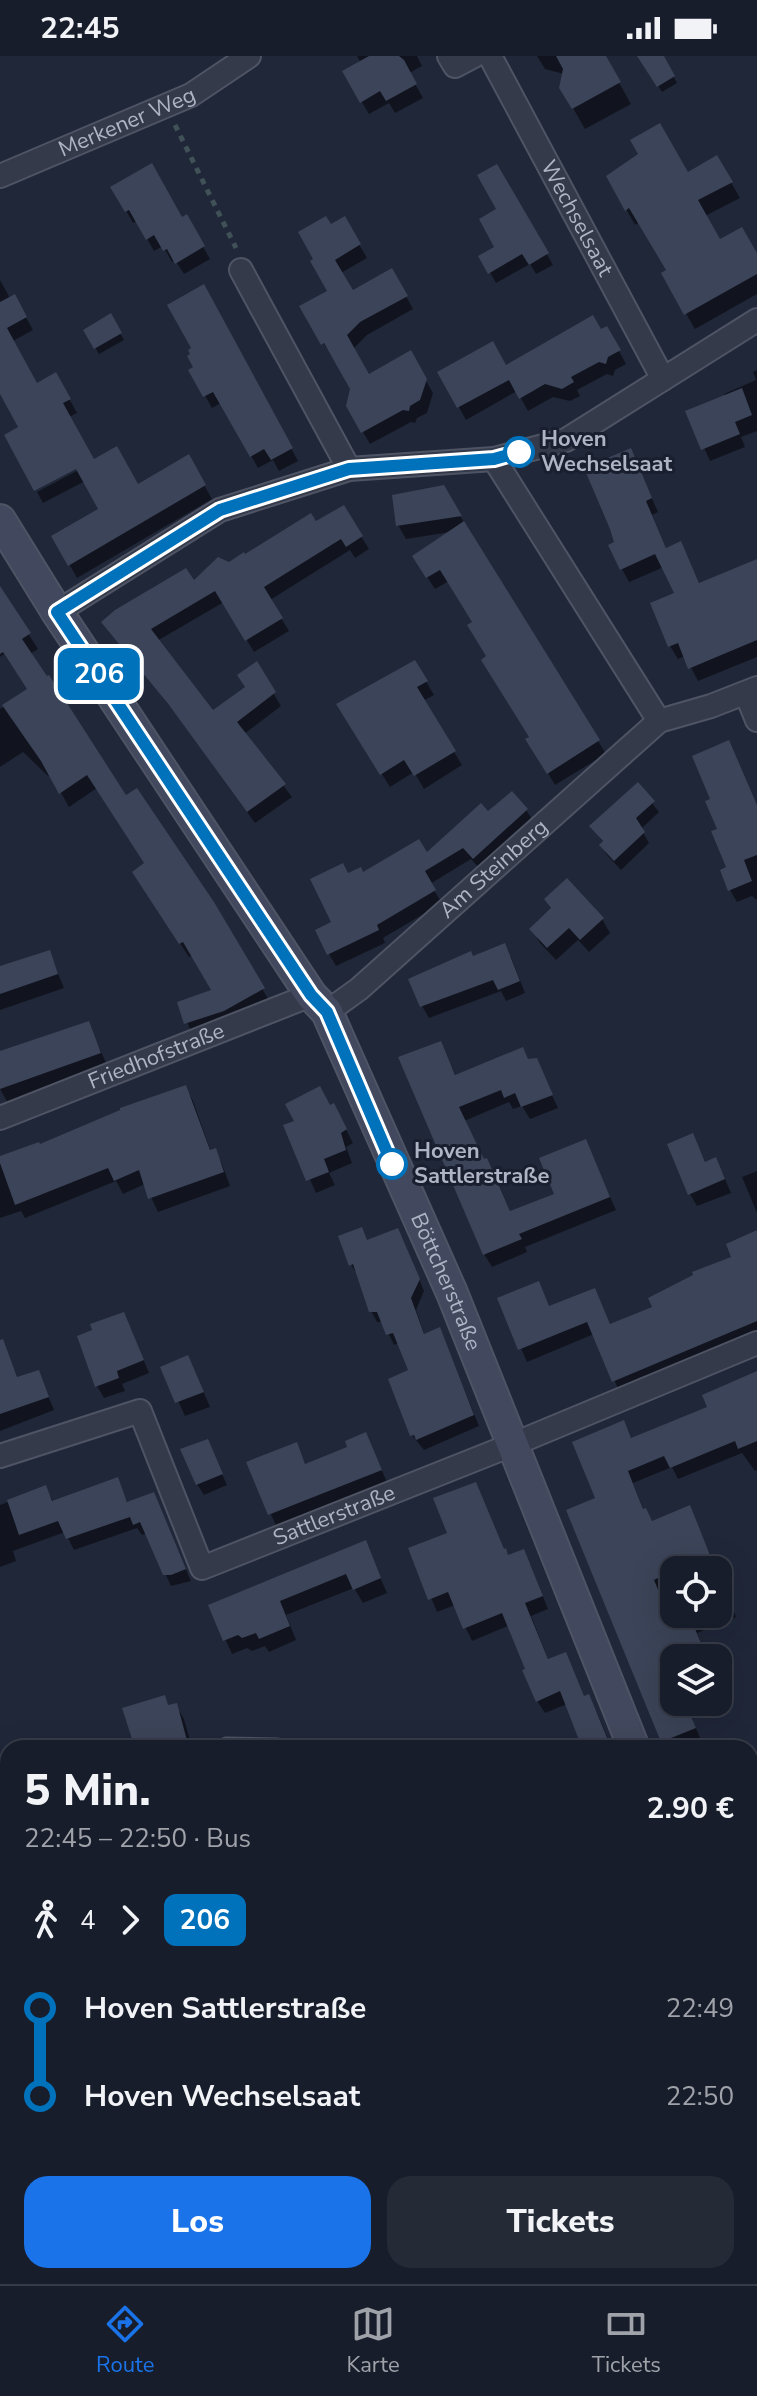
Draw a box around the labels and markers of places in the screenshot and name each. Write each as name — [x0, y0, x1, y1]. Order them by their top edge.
place label: Hoven Wechselsaat — [541, 424, 673, 479]
marker: Hoven Wechselsaat — [504, 437, 534, 467]
place label: Hoven Sattlerstraße — [414, 1136, 550, 1191]
marker: Hoven Sattlerstraße — [377, 1149, 407, 1179]

